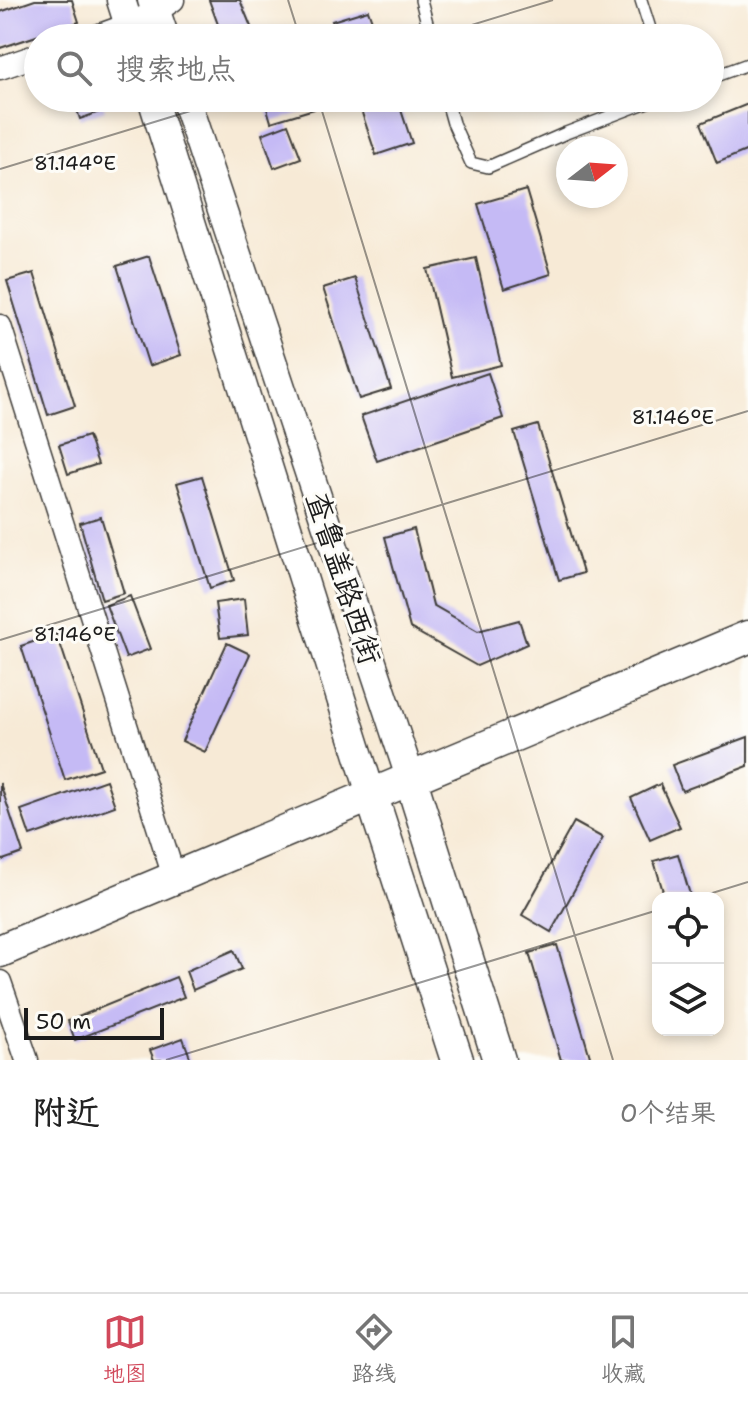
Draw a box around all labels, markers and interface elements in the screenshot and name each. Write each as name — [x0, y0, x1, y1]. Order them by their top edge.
search box — [24, 24, 724, 112]
icon: search — [52, 46, 96, 90]
text: 搜索地点 — [116, 48, 236, 89]
north arrow — [556, 136, 628, 208]
text: 81.144°E — [34, 150, 116, 176]
text: 81.146°E — [632, 404, 714, 430]
street label: 查鲁盖路西街 — [297, 486, 391, 670]
text: 81.146°E — [34, 621, 116, 647]
map controls — [652, 892, 724, 1036]
button: locate — [652, 892, 724, 964]
button: layers — [652, 964, 724, 1036]
scale bar — [24, 1004, 164, 1040]
text: 50 m — [36, 1007, 91, 1036]
text: 附近 — [32, 1089, 100, 1135]
text: 0个结果 — [620, 1095, 716, 1130]
tab: 地图 — [103, 1310, 147, 1388]
tab: 路线 — [352, 1310, 396, 1388]
tab: 收藏 — [601, 1310, 645, 1388]

